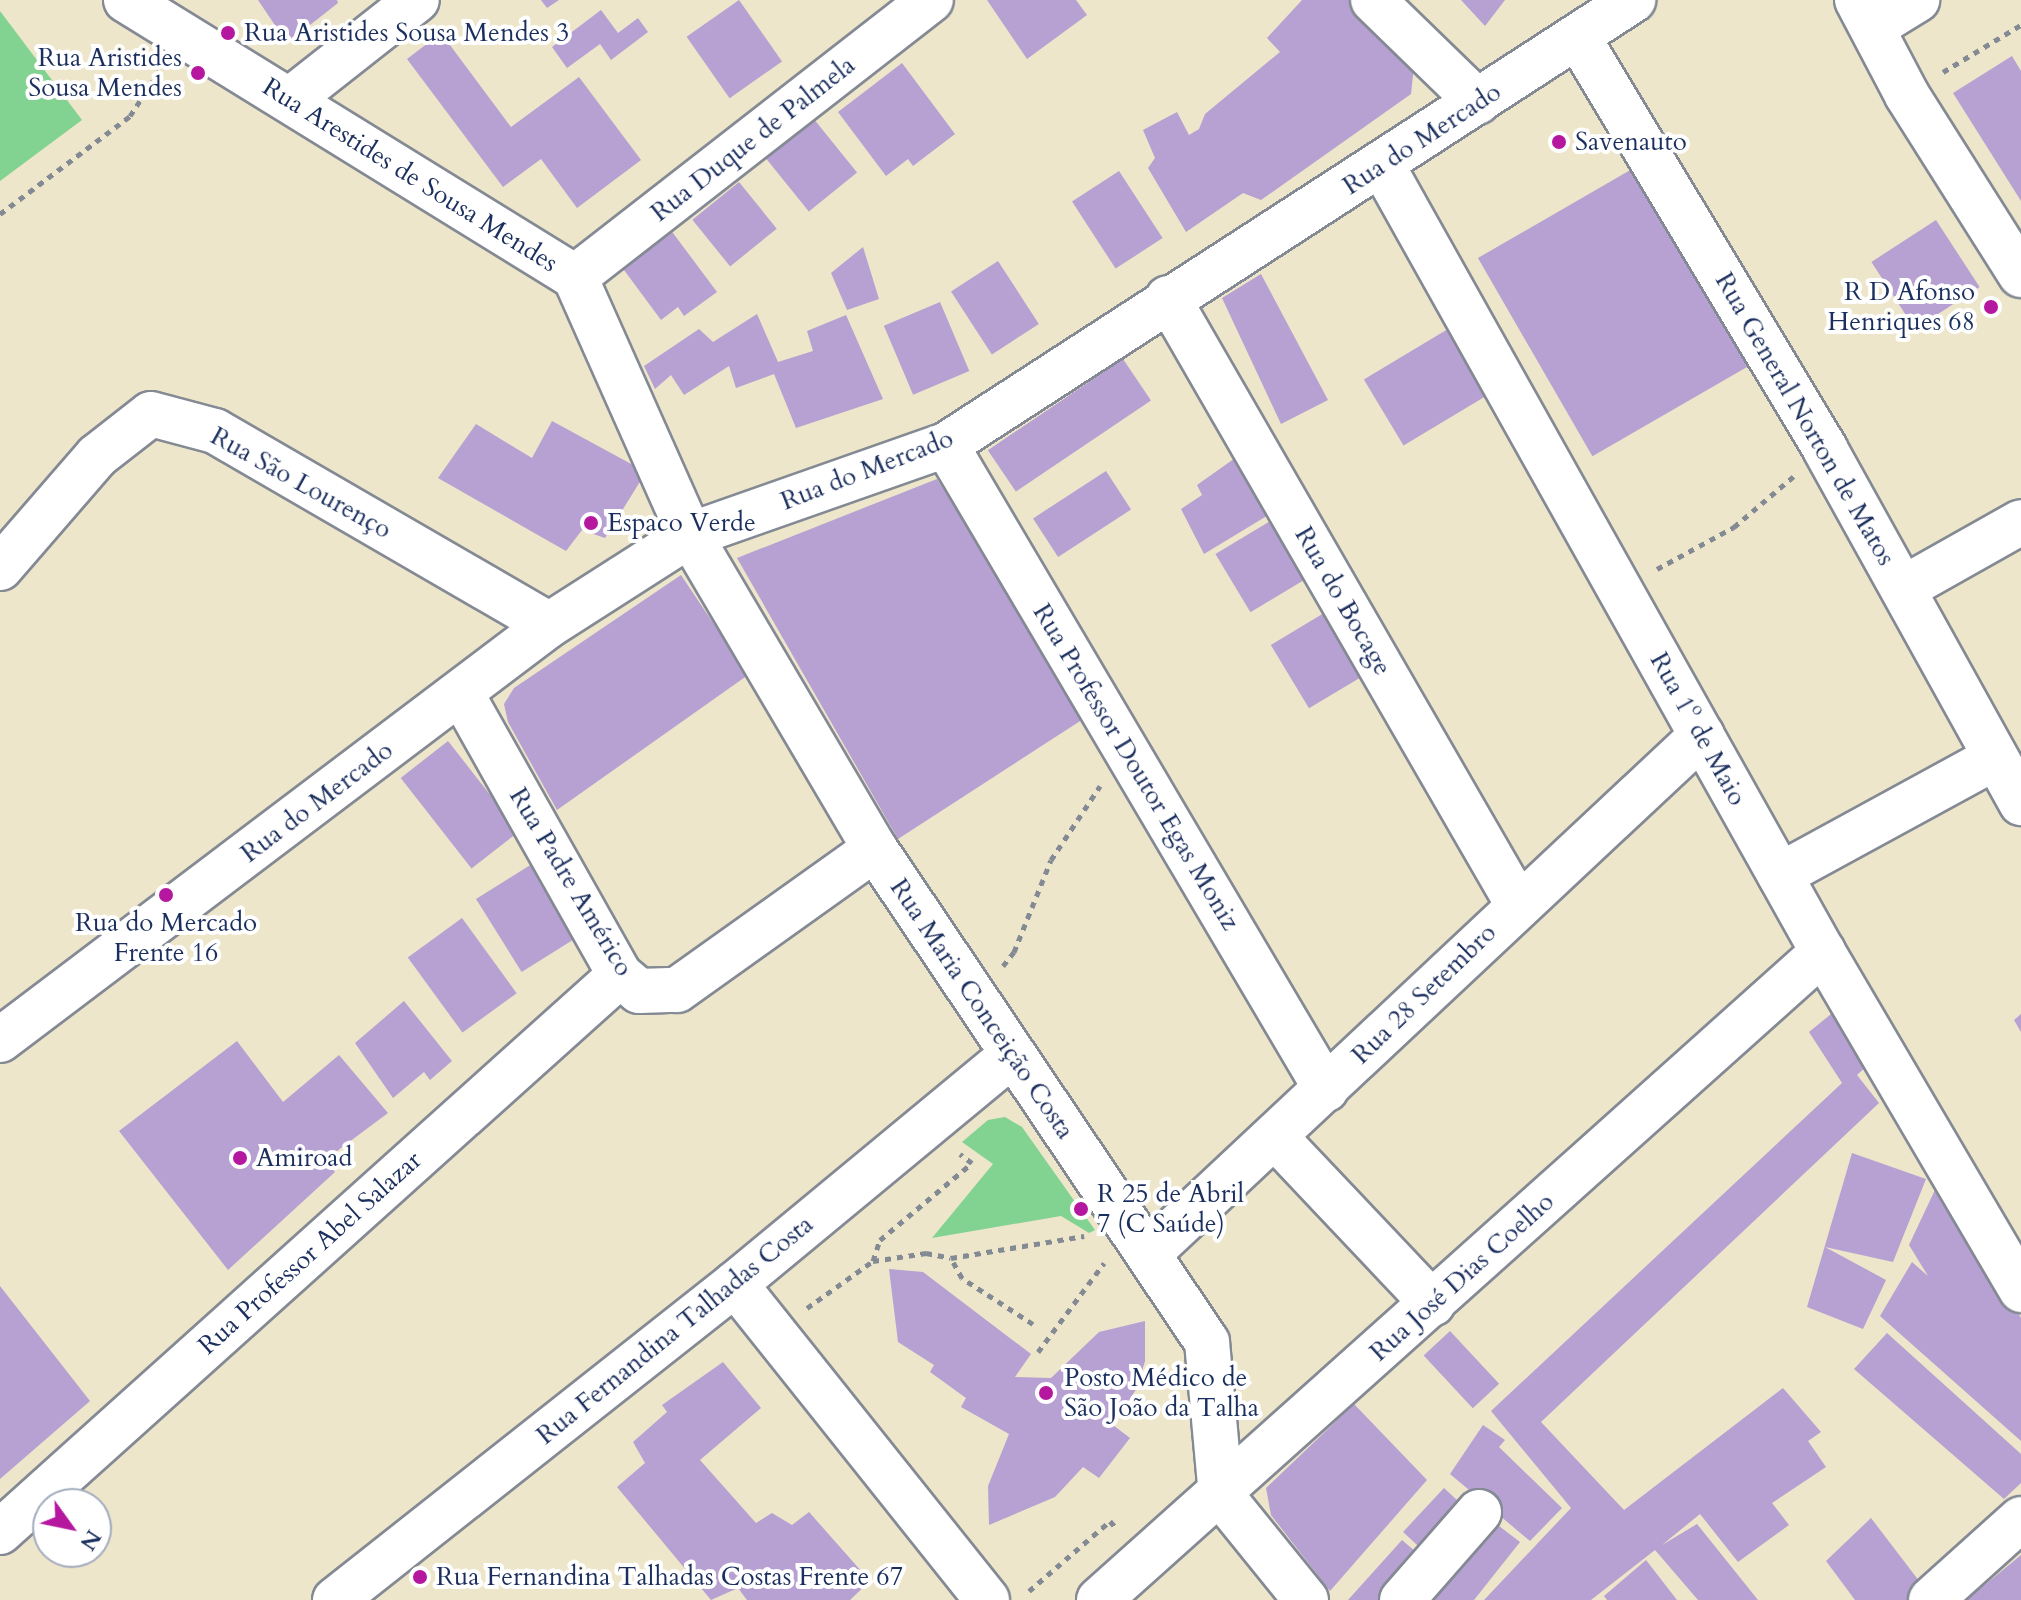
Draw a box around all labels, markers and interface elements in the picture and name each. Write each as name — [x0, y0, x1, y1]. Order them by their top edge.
place label: Rua Aristides Sousa Mendes 3 — [244, 17, 569, 49]
marker: Rua Aristides Sousa Mendes 3 — [219, 24, 237, 42]
place label: Rua Aristides Sousa Mendes — [28, 42, 182, 104]
street label: Rua Duque de Palmela — [645, 50, 861, 228]
marker: Rua Aristides Sousa Mendes — [189, 64, 207, 82]
street label: Rua Arestides de Sousa Mendes — [257, 71, 563, 279]
street label: Rua do Mercado — [1337, 76, 1507, 202]
place label: Savenauto — [1575, 126, 1687, 158]
marker: Savenauto — [1550, 133, 1568, 151]
street label: Rua General Norton de Matos — [1708, 267, 1902, 571]
place label: R D Afonso Henriques 68 — [1828, 276, 1975, 338]
marker: R D Afonso Henriques 68 — [1982, 298, 2000, 316]
street label: Rua São Lourenço — [205, 420, 397, 546]
street label: Rua do Mercado — [776, 423, 958, 517]
place label: Espaco Verde — [607, 507, 756, 539]
marker: Espaco Verde — [582, 514, 600, 532]
street label: Rua do Bocage — [1288, 521, 1398, 681]
street label: Rua Professor Doutor Egas Moniz — [1026, 598, 1246, 936]
street label: Rua 1º de Maio — [1643, 647, 1753, 811]
street label: Rua do Mercado — [235, 735, 399, 869]
street label: Rua Padre Américo — [502, 782, 640, 982]
street label: Rua Maria Conceição Costa — [883, 873, 1081, 1145]
marker: Rua do Mercado Frente 16 — [157, 886, 175, 904]
place label: Rua do Mercado Frente 16 — [75, 907, 257, 968]
street label: Rua 28 Setembro — [1345, 917, 1503, 1071]
place label: Amiroad — [256, 1142, 352, 1174]
street label: Rua Professor Abel Salazar — [192, 1145, 428, 1361]
marker: Amiroad — [231, 1149, 249, 1167]
place label: R 25 de Abril 7 (C Saúde) — [1097, 1178, 1244, 1240]
street label: Rua José Dias Coelho — [1364, 1186, 1560, 1368]
marker: R 25 de Abril 7 (C Saúde) — [1072, 1200, 1090, 1218]
street label: Rua Fernandina Talhadas Costa — [530, 1209, 820, 1451]
place label: Posto Médico de São João da Talha — [1064, 1362, 1259, 1424]
marker: Posto Médico de São João da Talha — [1035, 1382, 1057, 1404]
north arrow — [32, 1488, 112, 1568]
text: N — [73, 1524, 108, 1556]
place label: Rua Fernandina Talhadas Costas Frente 67 — [436, 1561, 903, 1593]
marker: Rua Fernandina Talhadas Costas Frente 67 — [411, 1568, 429, 1586]

